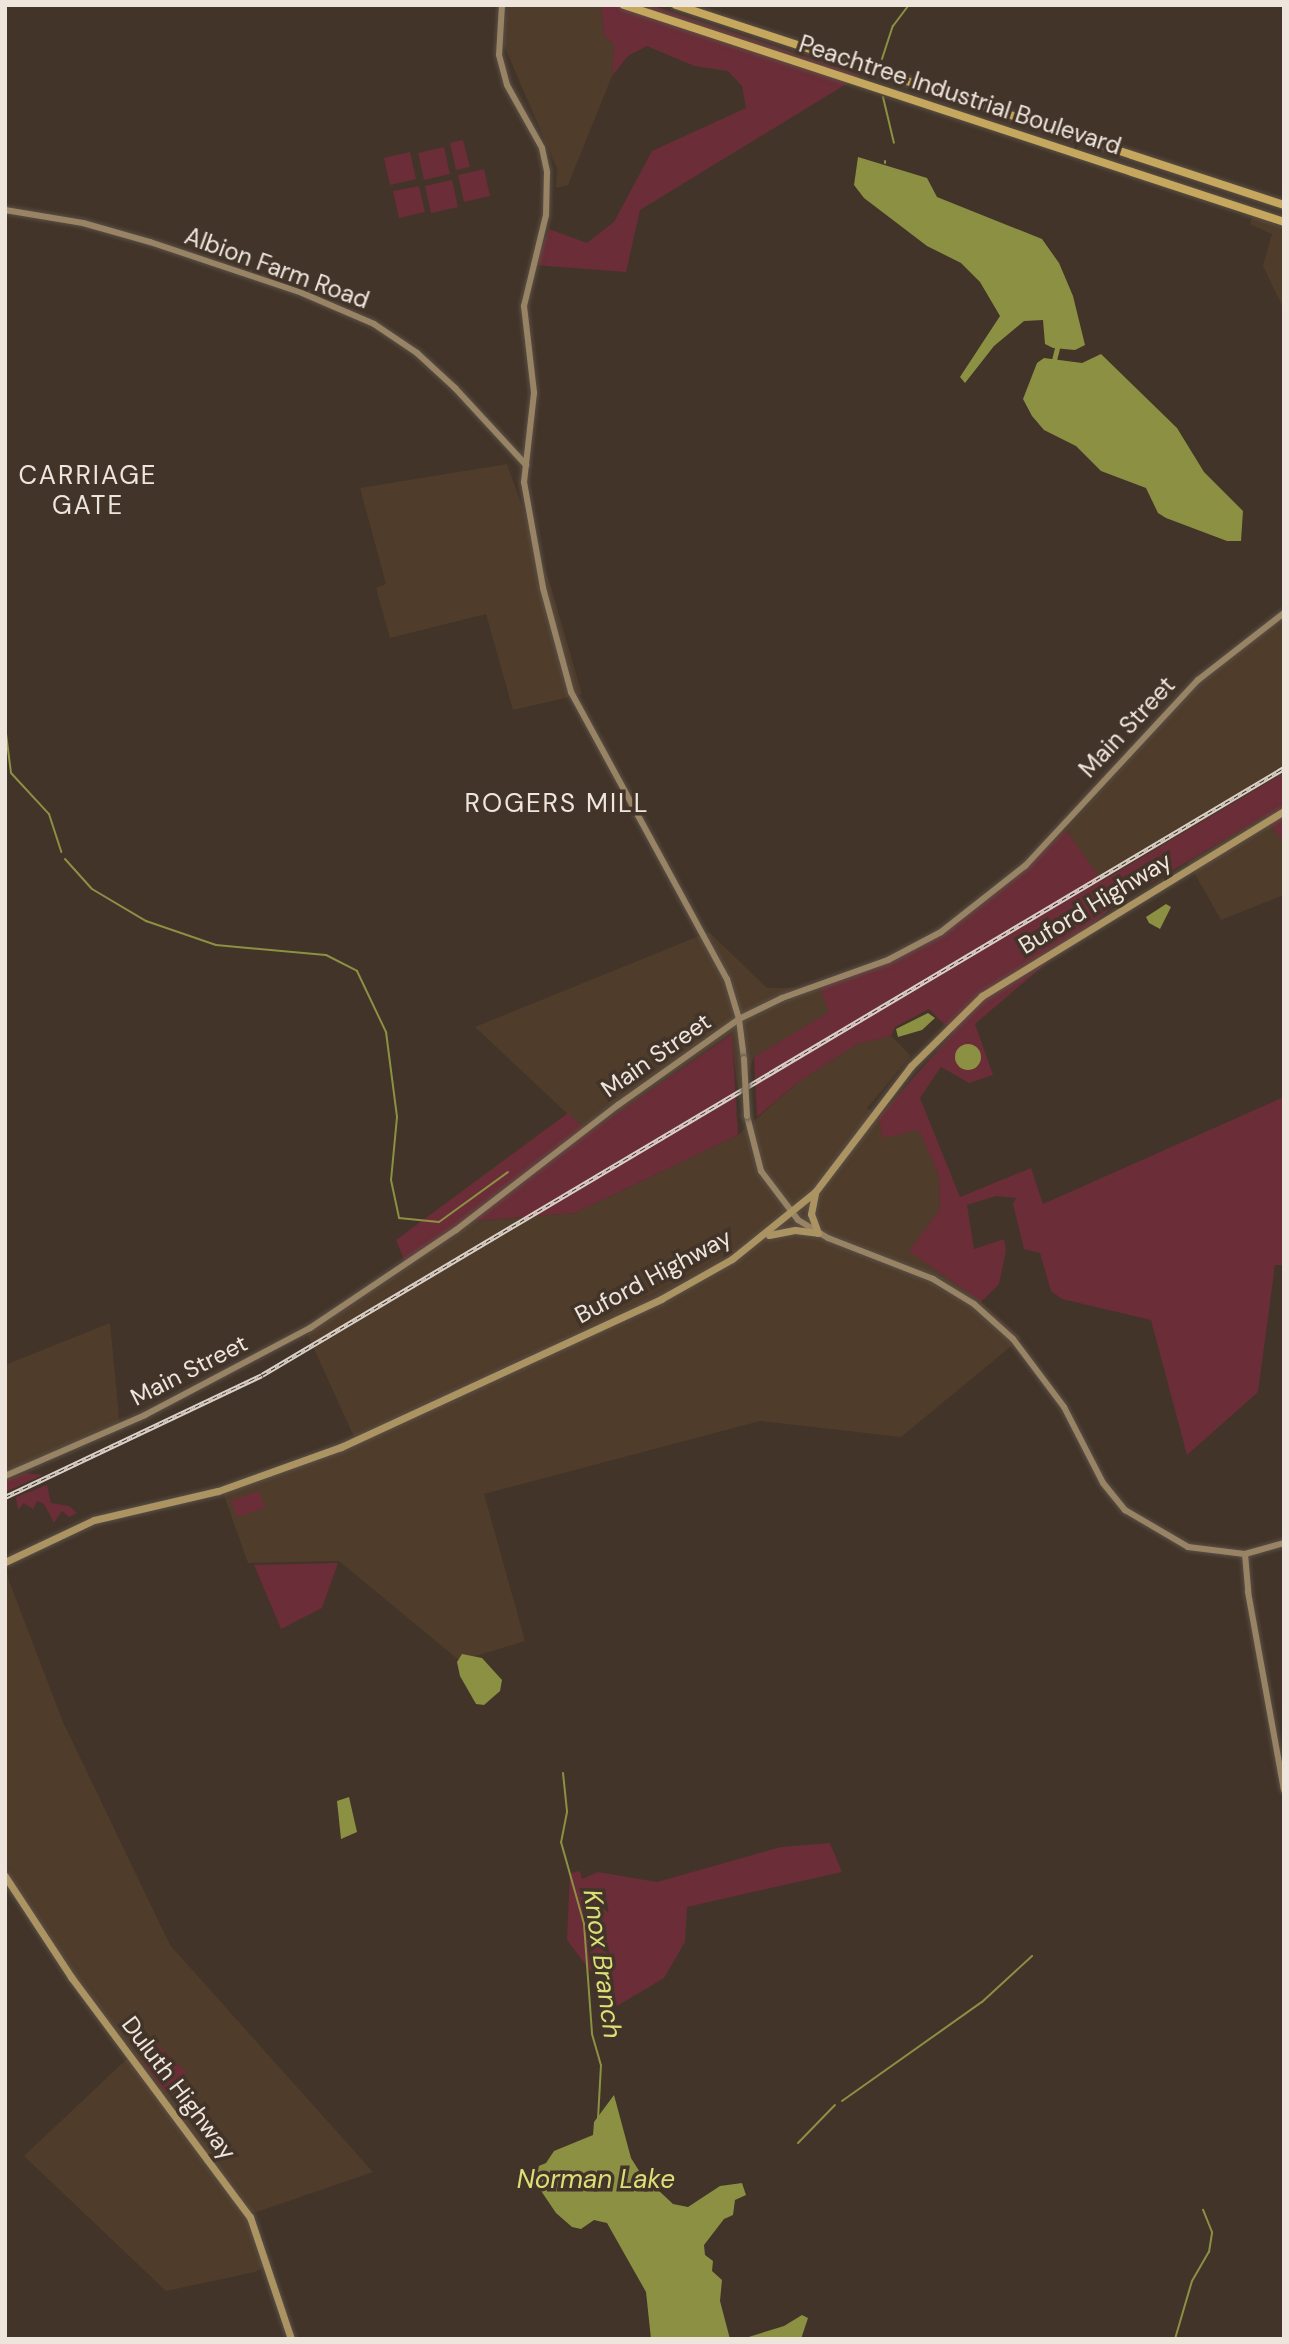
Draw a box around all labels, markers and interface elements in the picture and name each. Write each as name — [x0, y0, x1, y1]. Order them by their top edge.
street label: Peachtree Industrial Boulevard — [795, 29, 1125, 161]
street label: Albion Farm Road — [181, 221, 373, 315]
district label: CARRIAGE GATE — [19, 460, 157, 522]
street label: Main Street — [1073, 671, 1181, 783]
district label: ROGERS MILL — [466, 788, 648, 820]
street label: Buford Highway — [1013, 846, 1177, 960]
street label: Main Street — [596, 1007, 716, 1103]
street label: Buford Highway — [570, 1223, 736, 1329]
street label: Main Street — [126, 1328, 252, 1412]
water label: Knox Branch — [576, 1888, 628, 2040]
street label: Duluth Highway — [116, 2011, 242, 2165]
water label: Norman Lake — [517, 2164, 675, 2196]

